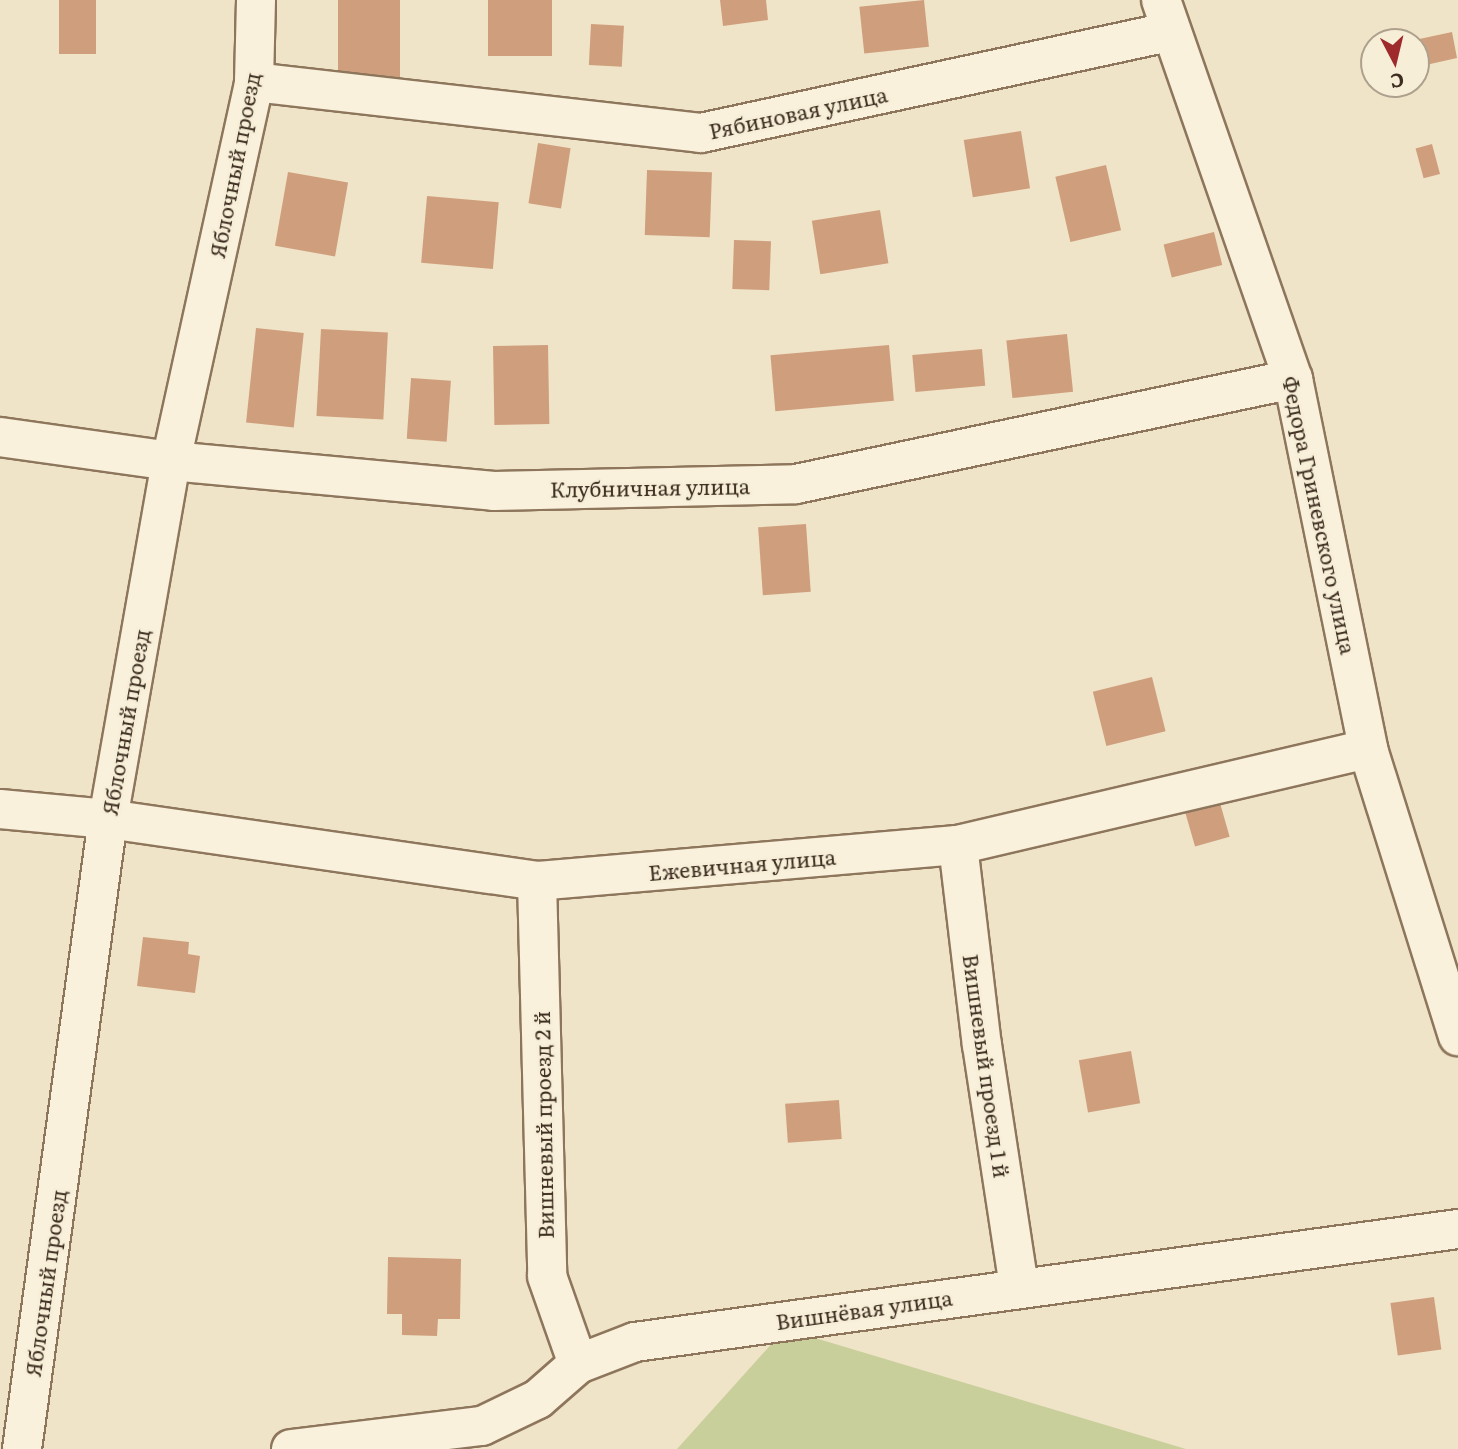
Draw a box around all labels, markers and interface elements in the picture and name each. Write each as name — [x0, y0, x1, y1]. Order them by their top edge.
north arrow — [1360, 28, 1430, 98]
text: С — [1389, 67, 1406, 97]
street label: Яблочный проезд — [204, 70, 264, 260]
street label: Рябиновая улица — [706, 81, 890, 143]
street label: Федора Гриневского улица — [1278, 374, 1362, 656]
street label: Клубничная улица — [550, 473, 750, 501]
street label: Яблочный проезд — [96, 627, 154, 817]
street label: Ежевичная улица — [647, 843, 837, 885]
street label: Вишневый проезд 1 й — [959, 952, 1015, 1180]
street label: Вишневый проезд 2 й — [528, 1011, 558, 1239]
street label: Яблочный проезд — [19, 1188, 71, 1378]
street label: Вишнёвая улица — [774, 1284, 954, 1334]

